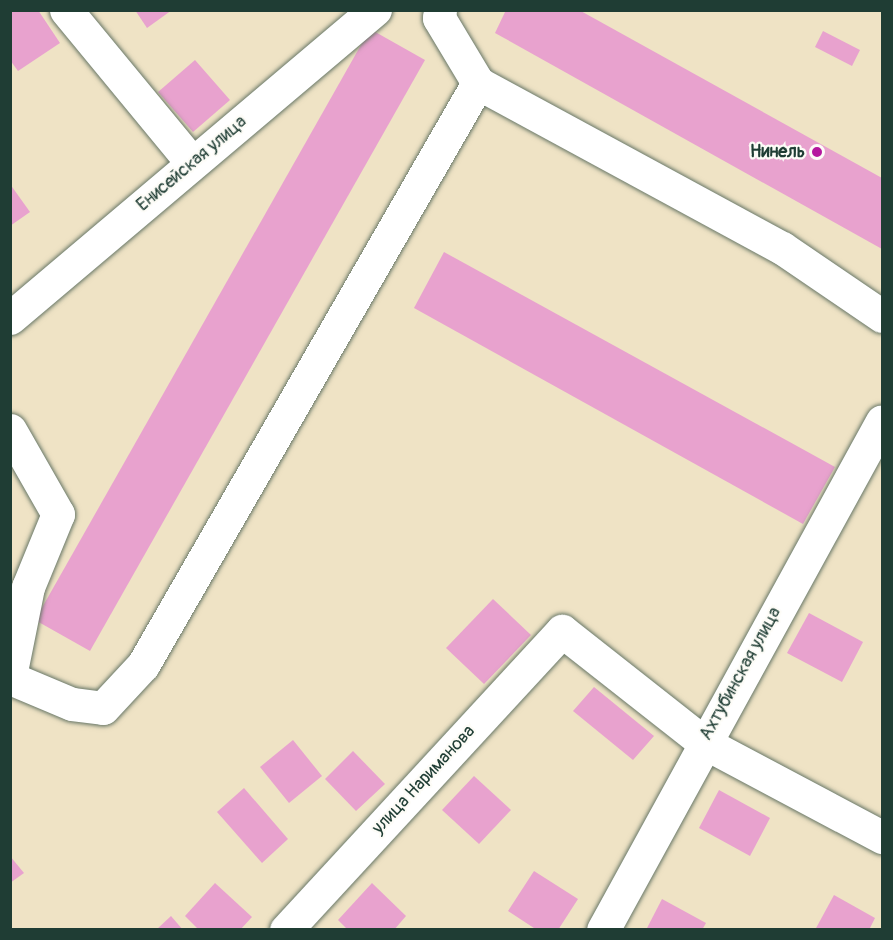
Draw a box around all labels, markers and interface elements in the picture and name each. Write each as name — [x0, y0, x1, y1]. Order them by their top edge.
street label: Енисейская улица — [133, 112, 251, 216]
place label: Нинель — [750, 141, 805, 163]
marker: Нинель — [810, 145, 824, 159]
street label: Ахтубинская улица — [696, 604, 786, 744]
street label: улица Нариманова — [368, 721, 480, 839]

